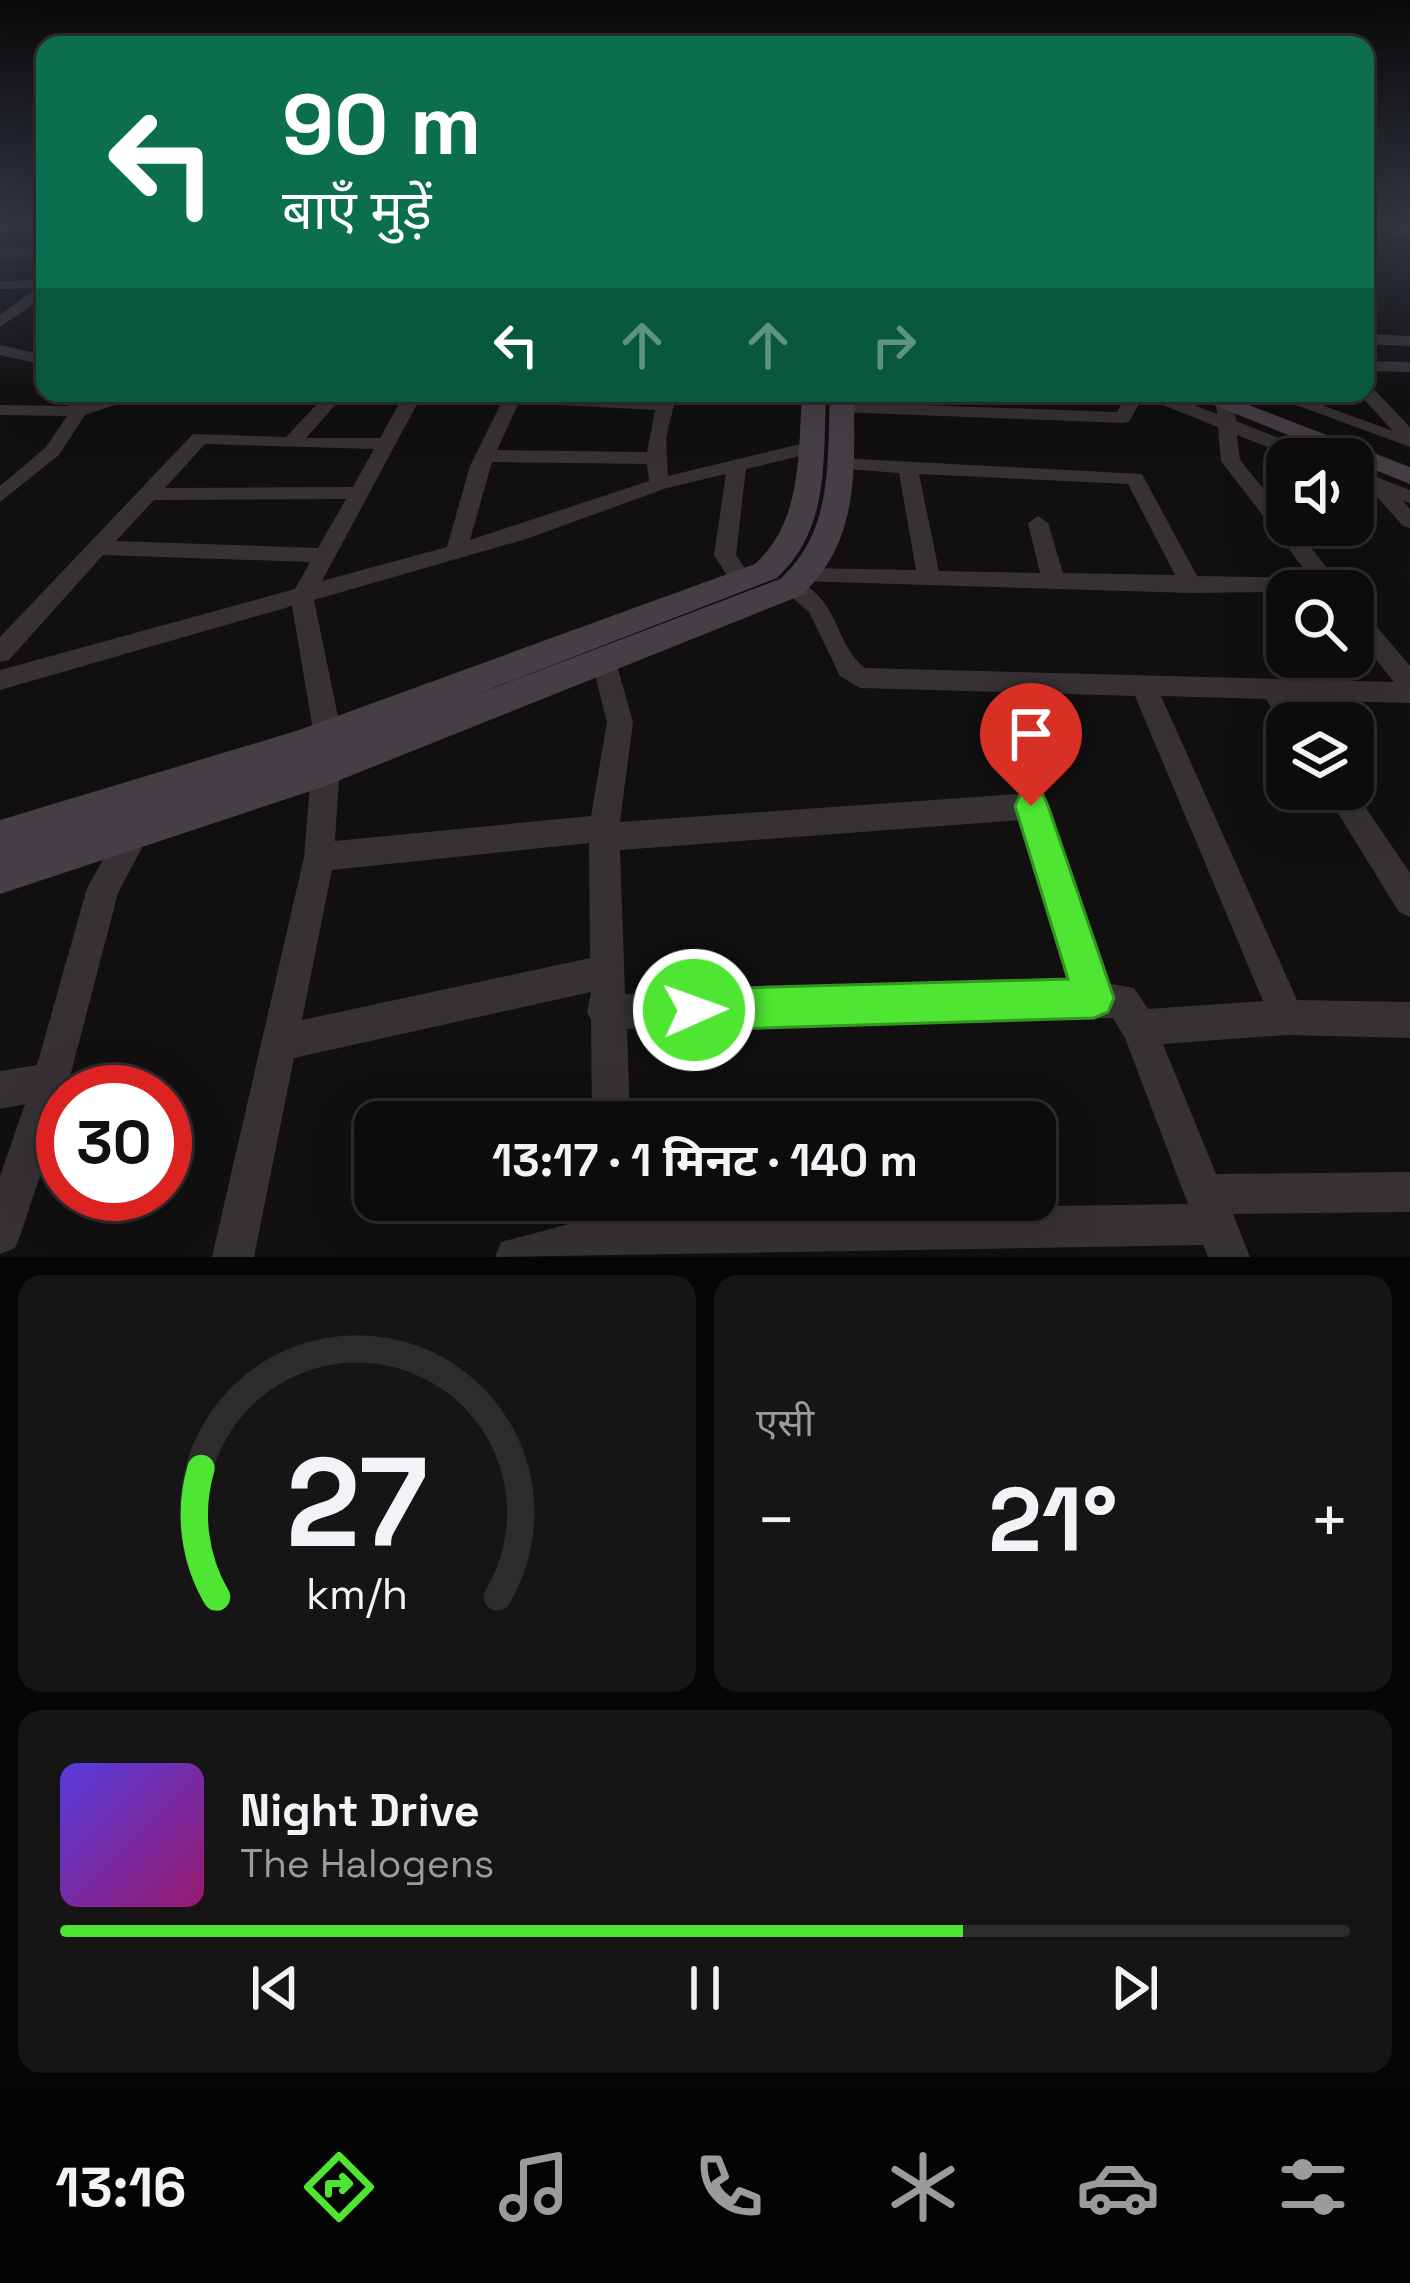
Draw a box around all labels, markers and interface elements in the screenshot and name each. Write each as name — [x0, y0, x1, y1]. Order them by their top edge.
text: 90 m — [282, 71, 481, 179]
icon: left — [84, 84, 240, 240]
text: बाएँ मुड़ें — [282, 176, 432, 245]
icon: left — [483, 312, 549, 378]
icon: ahead — [609, 312, 675, 378]
icon: ahead — [735, 312, 801, 378]
icon: right — [861, 312, 927, 378]
map controls — [1266, 438, 1374, 810]
button: sound — [1266, 438, 1374, 546]
button: search — [1266, 570, 1374, 678]
pin — [980, 683, 1082, 806]
icon: arrive — [998, 701, 1064, 767]
button: layers — [1266, 702, 1374, 810]
position arrow — [631, 947, 757, 1073]
speed limit sign: 30 — [36, 1065, 192, 1221]
text: 13:17 · 1 मिनट · 140 m — [492, 1132, 918, 1189]
text: एसी — [756, 1398, 814, 1447]
text: 27 — [286, 1423, 428, 1582]
text: 21° — [988, 1462, 1118, 1577]
text: − — [756, 1478, 797, 1562]
text: + — [1309, 1478, 1350, 1562]
text: km/h — [306, 1566, 408, 1621]
text: Night Drive — [240, 1782, 480, 1839]
text: The Halogens — [240, 1839, 494, 1888]
icon: previous — [242, 1955, 308, 2021]
icon: pause — [672, 1955, 738, 2021]
icon: next — [1102, 1955, 1168, 2021]
icon: directions — [297, 2145, 381, 2229]
icon: music — [492, 2145, 576, 2229]
icon: phone — [687, 2145, 771, 2229]
icon: climate — [881, 2145, 965, 2229]
icon: car — [1076, 2145, 1160, 2229]
icon: filters — [1271, 2145, 1355, 2229]
text: 13:16 — [55, 2153, 186, 2222]

